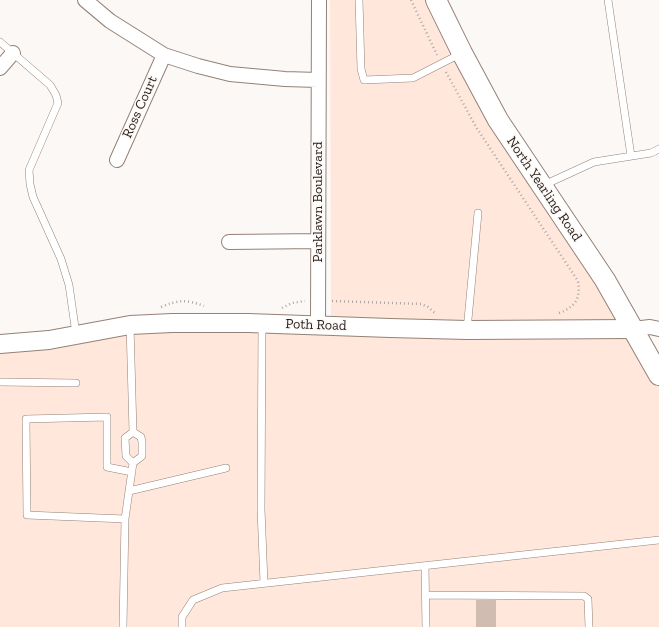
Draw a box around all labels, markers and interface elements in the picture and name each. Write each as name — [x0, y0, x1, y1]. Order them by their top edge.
street label: Ross Court — [119, 73, 161, 141]
street label: North Yearling Road — [503, 134, 585, 244]
street label: Parklawn Boulevard — [310, 142, 326, 262]
street label: Poth Road — [285, 316, 347, 334]

